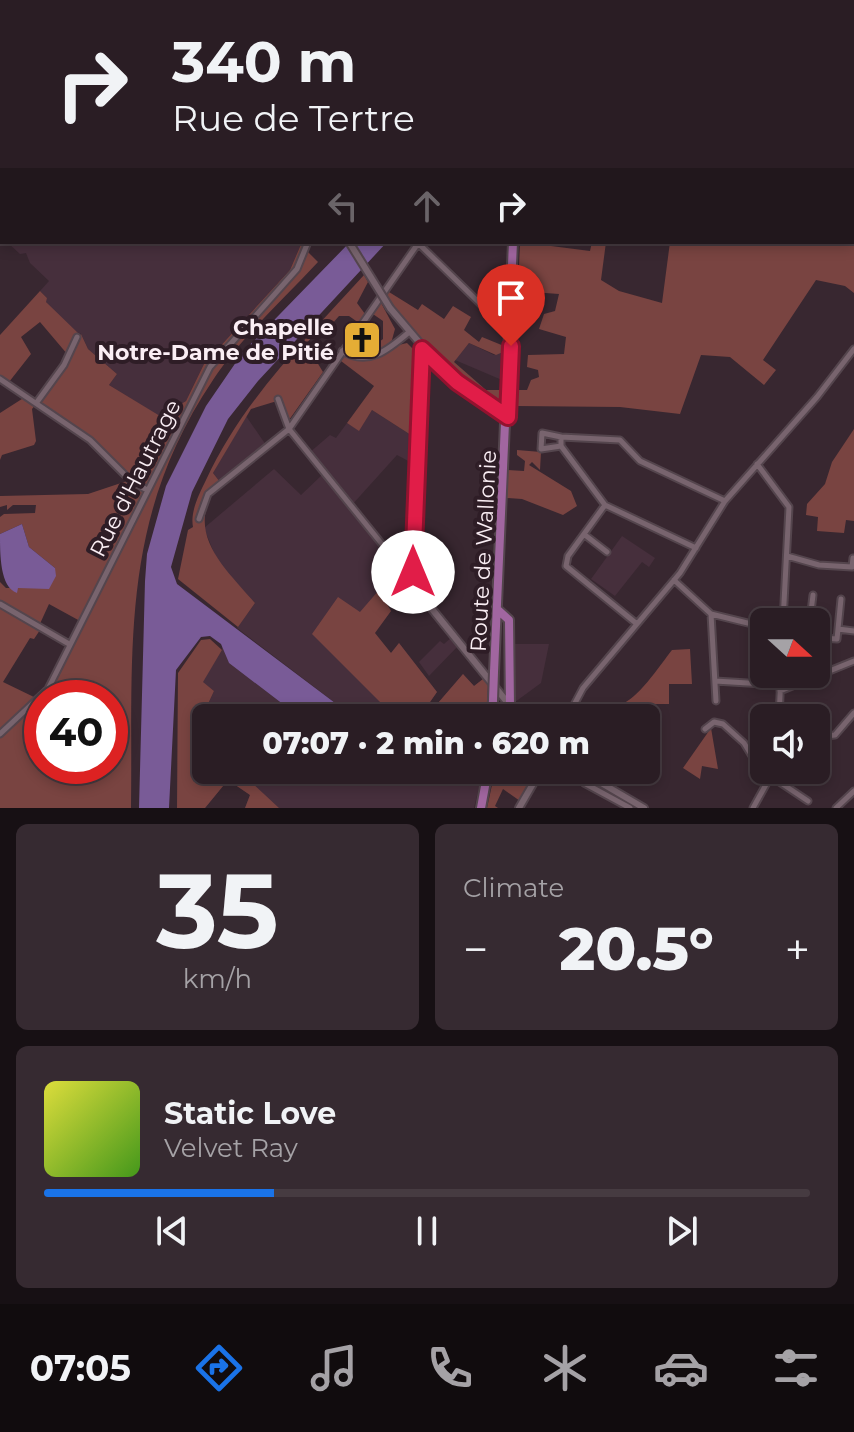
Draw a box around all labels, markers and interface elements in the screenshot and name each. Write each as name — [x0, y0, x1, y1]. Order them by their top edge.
text: 340 m — [172, 28, 356, 96]
icon: right — [40, 32, 144, 136]
text: Rue de Tertre — [172, 96, 415, 140]
icon: left — [321, 184, 365, 228]
icon: ahead — [405, 184, 449, 228]
icon: right — [489, 184, 533, 228]
pin — [477, 264, 545, 346]
icon: arrive — [489, 276, 533, 320]
place label: Chapelle Notre-Dame de Pitié — [97, 314, 334, 366]
church icon: Chapelle Notre-Dame de Pitié — [341, 319, 383, 361]
street label: Rue d'Hautrage — [84, 395, 187, 561]
street label: Route de Wallonie — [465, 449, 502, 653]
position arrow — [371, 530, 455, 614]
north arrow — [750, 608, 830, 688]
map controls — [750, 608, 830, 784]
speed limit sign: 40 — [24, 680, 128, 784]
button: sound — [750, 704, 830, 784]
text: 07:07 · 2 min · 620 m — [262, 725, 590, 762]
text: 35 — [156, 847, 279, 974]
text: Climate — [463, 872, 564, 904]
text: 20.5° — [559, 912, 714, 985]
text: − — [463, 922, 488, 976]
text: + — [785, 922, 810, 976]
text: km/h — [183, 963, 252, 995]
text: Static Love — [164, 1095, 336, 1132]
text: Velvet Ray — [164, 1132, 298, 1164]
icon: previous — [150, 1209, 194, 1253]
icon: pause — [405, 1209, 449, 1253]
icon: next — [660, 1209, 704, 1253]
icon: directions — [191, 1340, 247, 1396]
icon: music — [306, 1340, 362, 1396]
icon: phone — [422, 1340, 478, 1396]
icon: climate — [537, 1340, 593, 1396]
icon: car — [653, 1340, 709, 1396]
icon: filters — [768, 1340, 824, 1396]
text: 07:05 — [30, 1346, 131, 1390]

